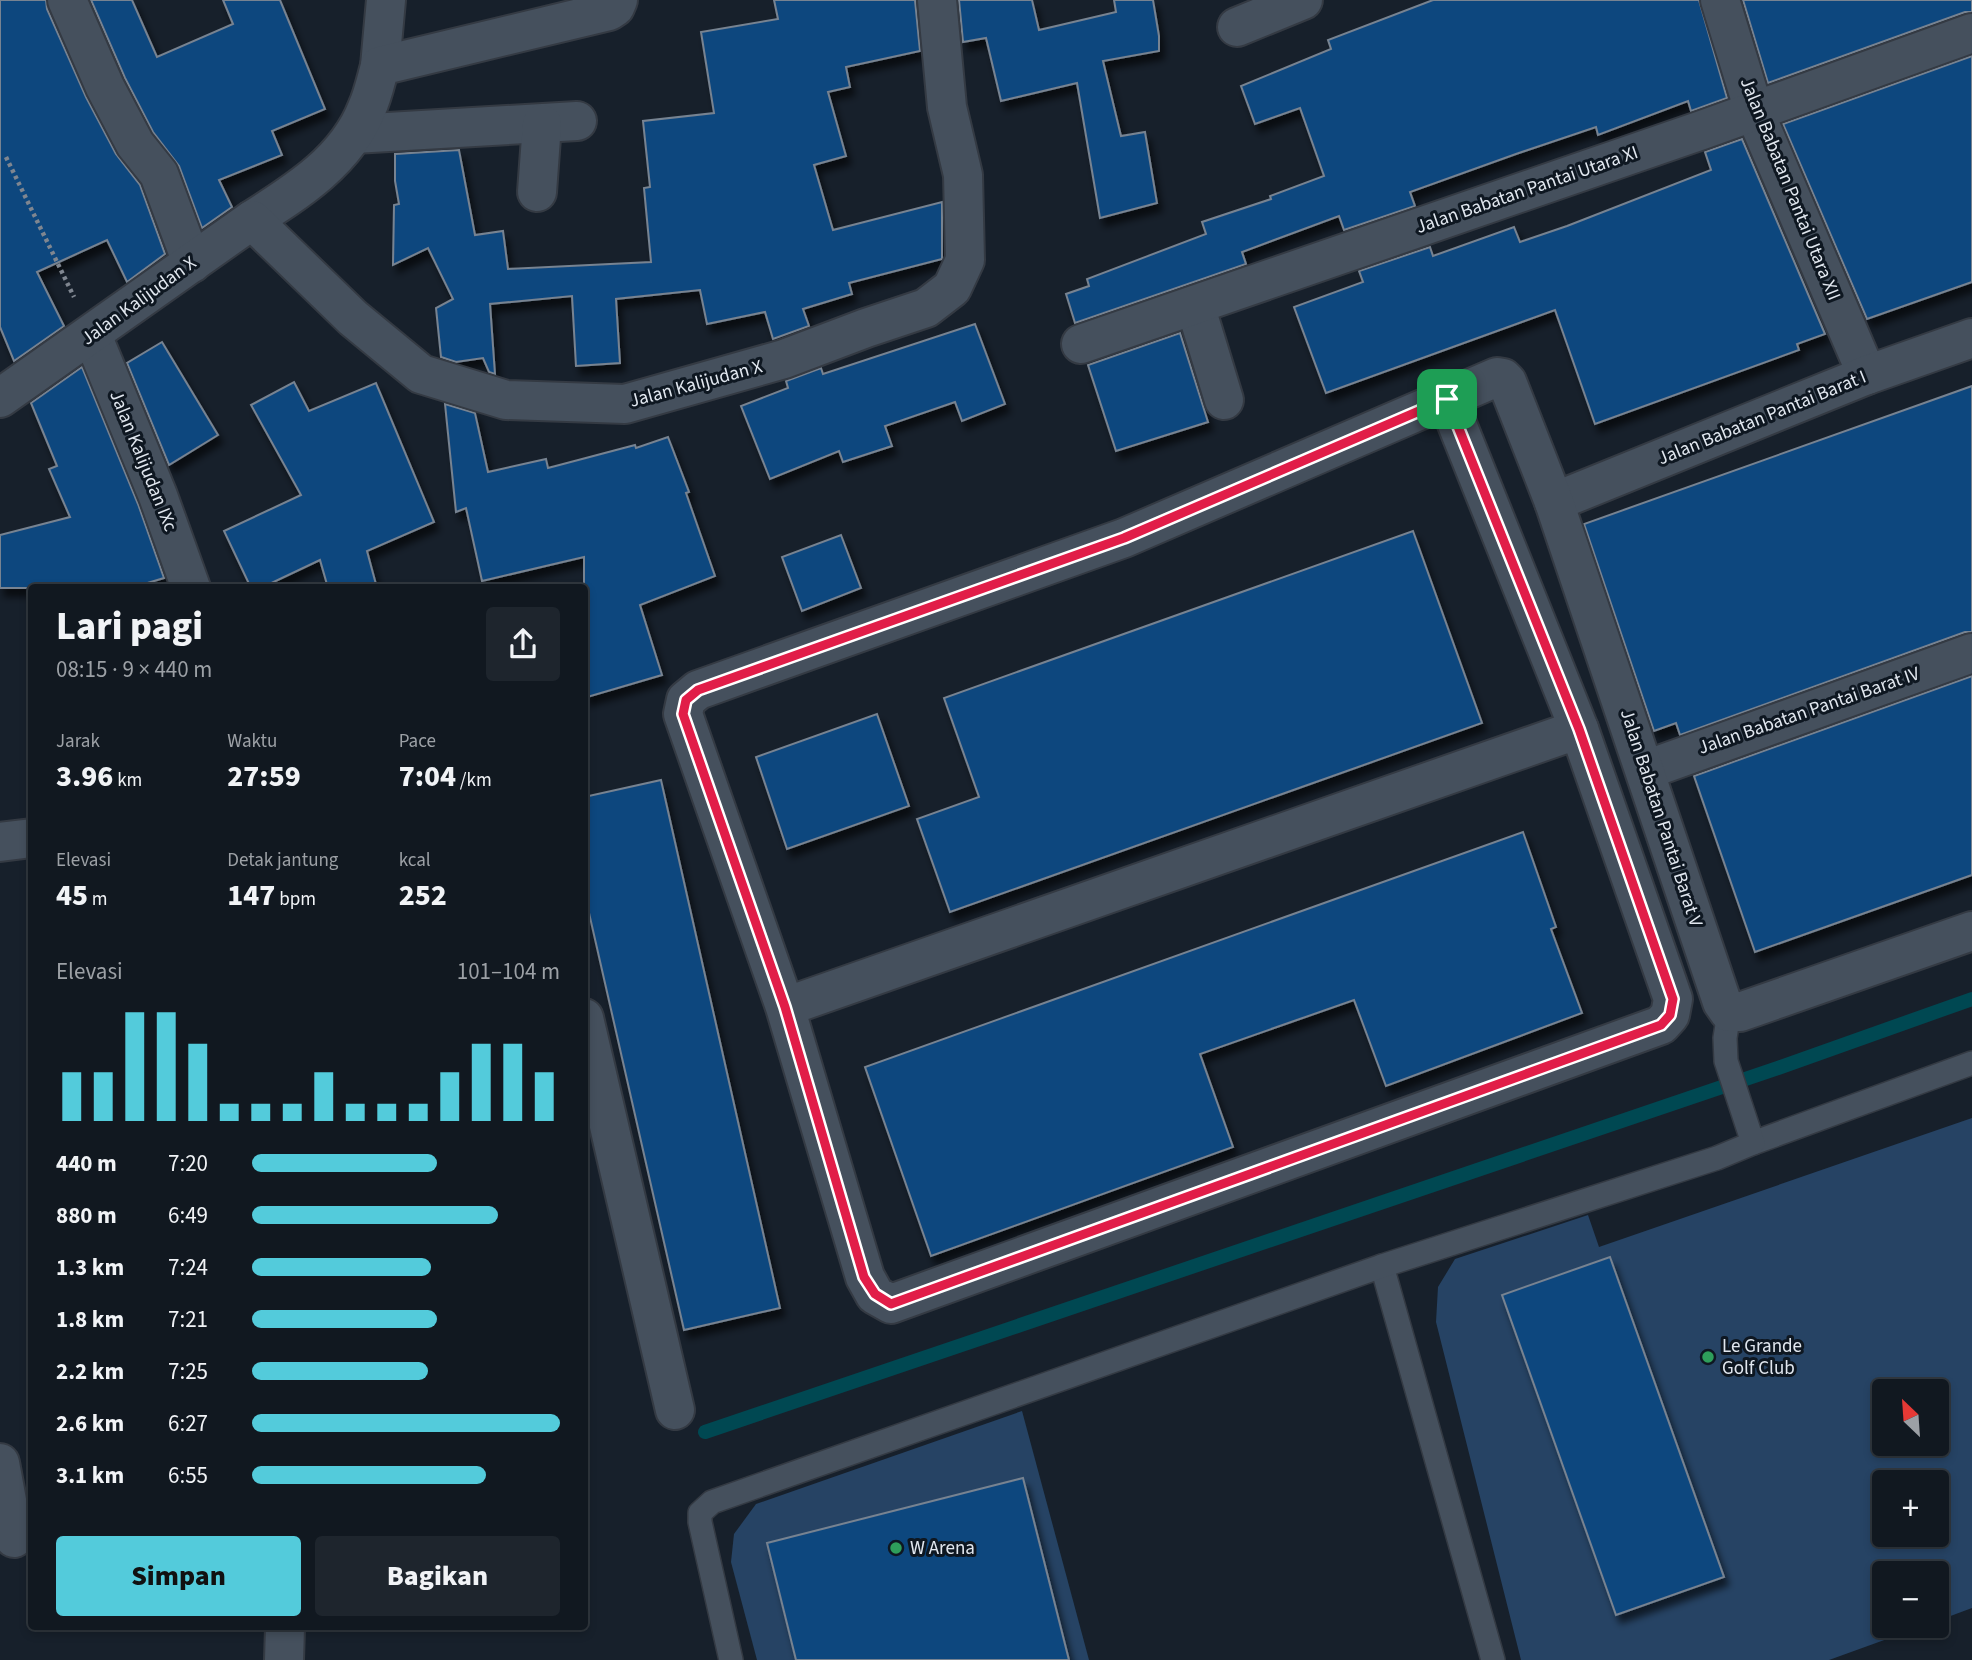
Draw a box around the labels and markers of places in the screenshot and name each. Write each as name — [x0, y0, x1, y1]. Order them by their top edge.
pin — [1417, 369, 1477, 429]
place label: Le Grande Golf Club — [1722, 1333, 1802, 1382]
marker: Le Grande Golf Club — [1700, 1349, 1716, 1365]
place label: W Arena — [910, 1535, 975, 1562]
marker: W Arena — [888, 1540, 904, 1556]

